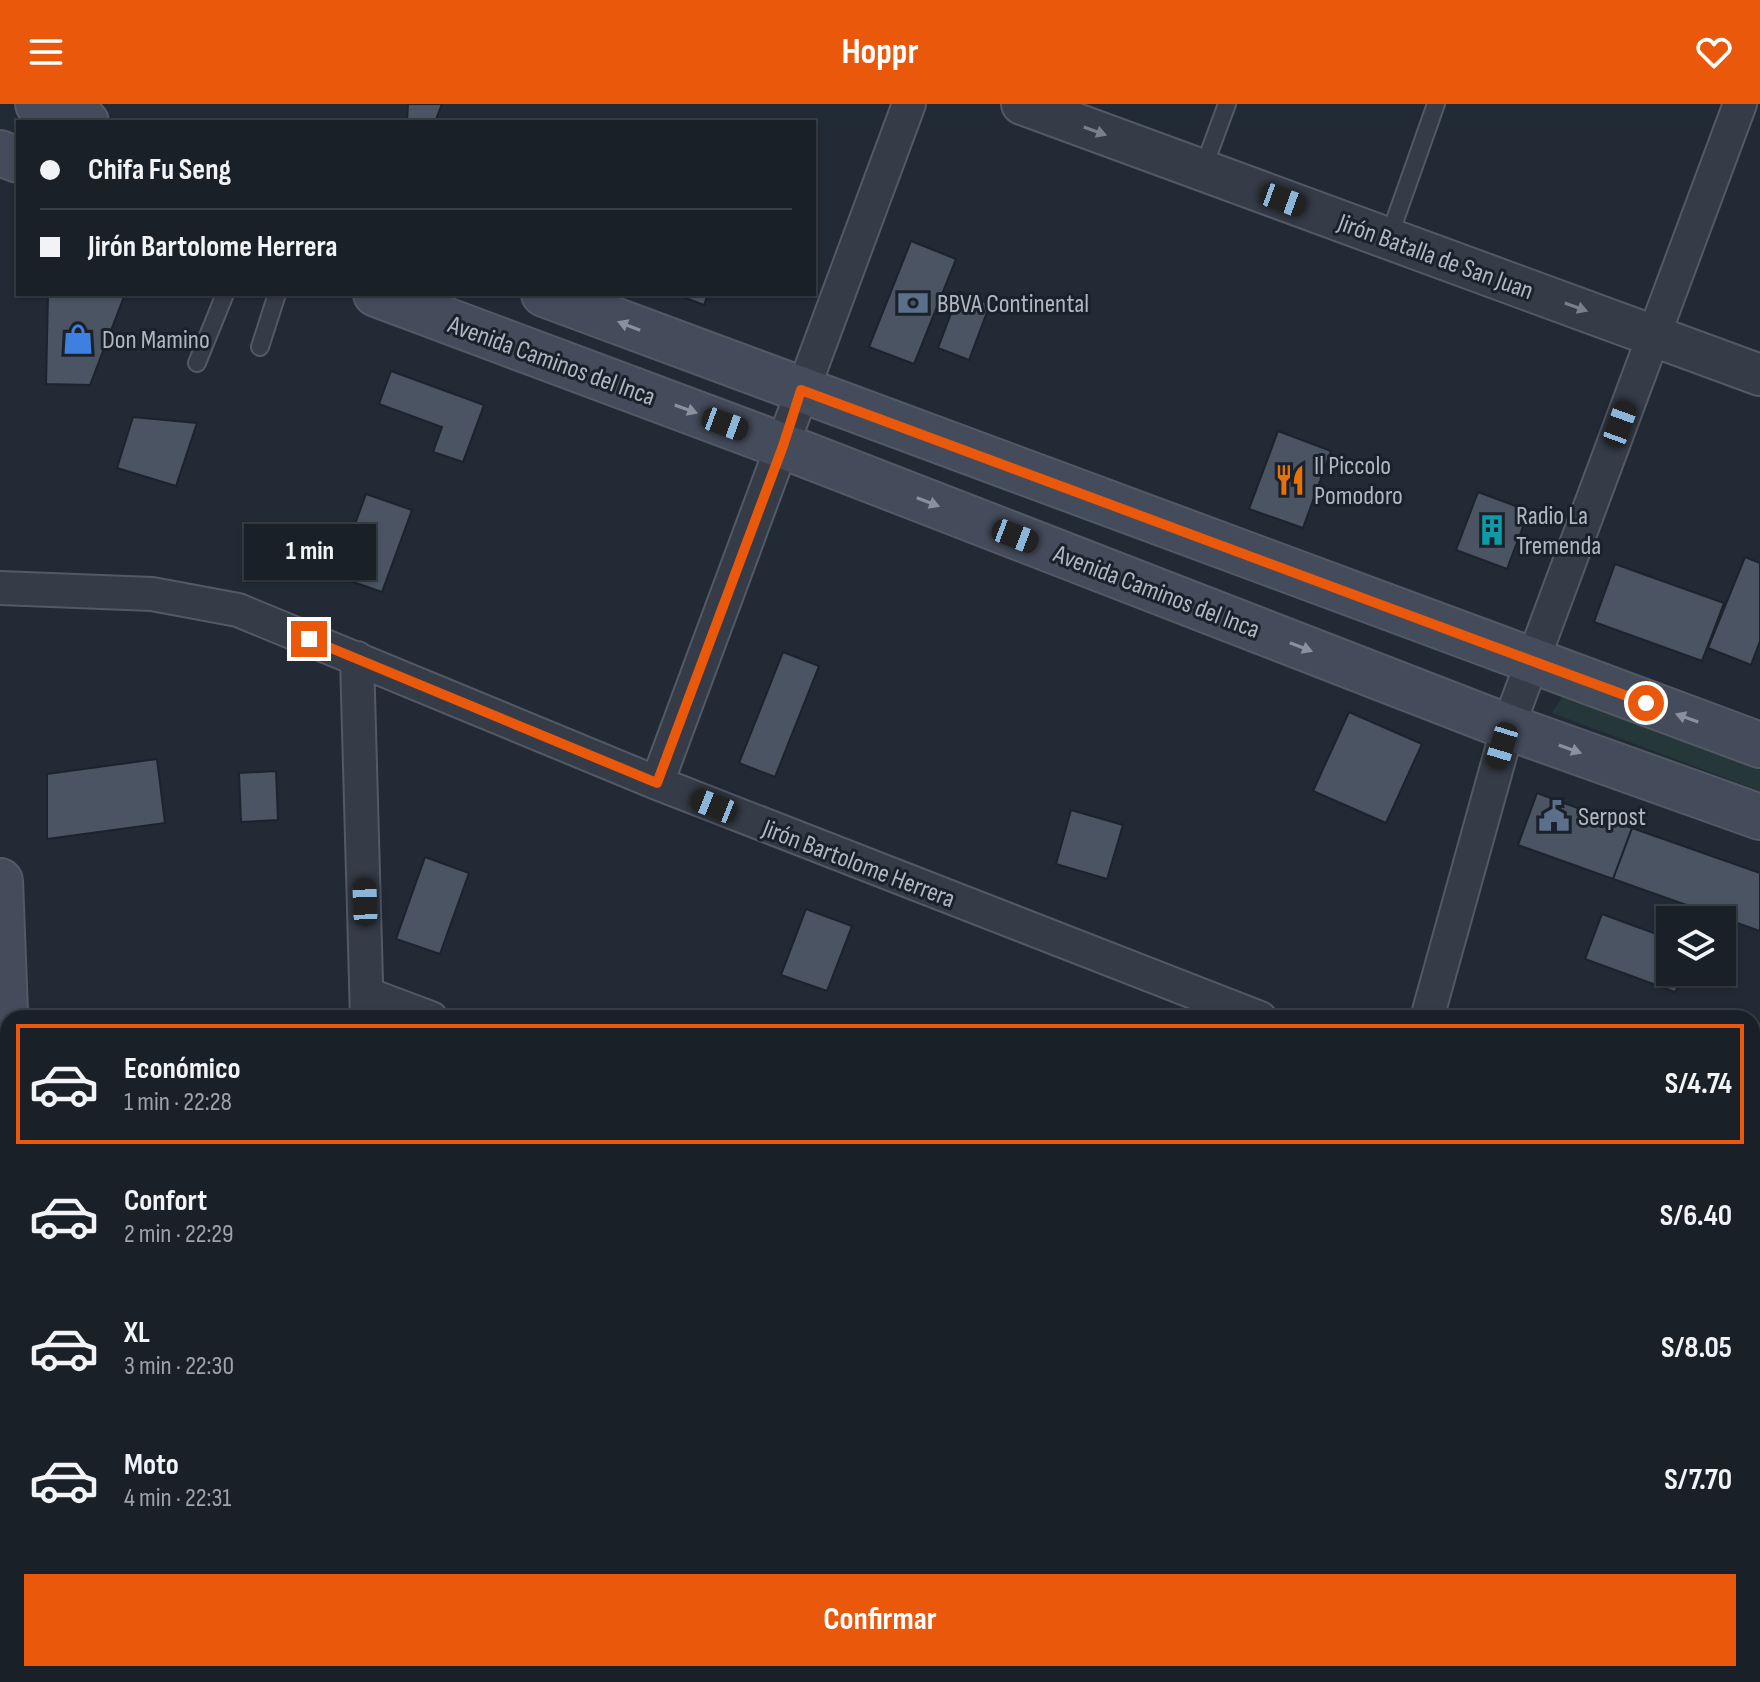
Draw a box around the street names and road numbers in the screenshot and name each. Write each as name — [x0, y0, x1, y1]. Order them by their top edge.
street label: Jirón Batalla de San Juan — [1333, 207, 1537, 307]
street label: Avenida Caminos del Inca — [443, 309, 659, 413]
street label: Avenida Caminos del Inca — [1048, 539, 1264, 646]
street label: Jirón Bartolome Herrera — [757, 813, 959, 915]

